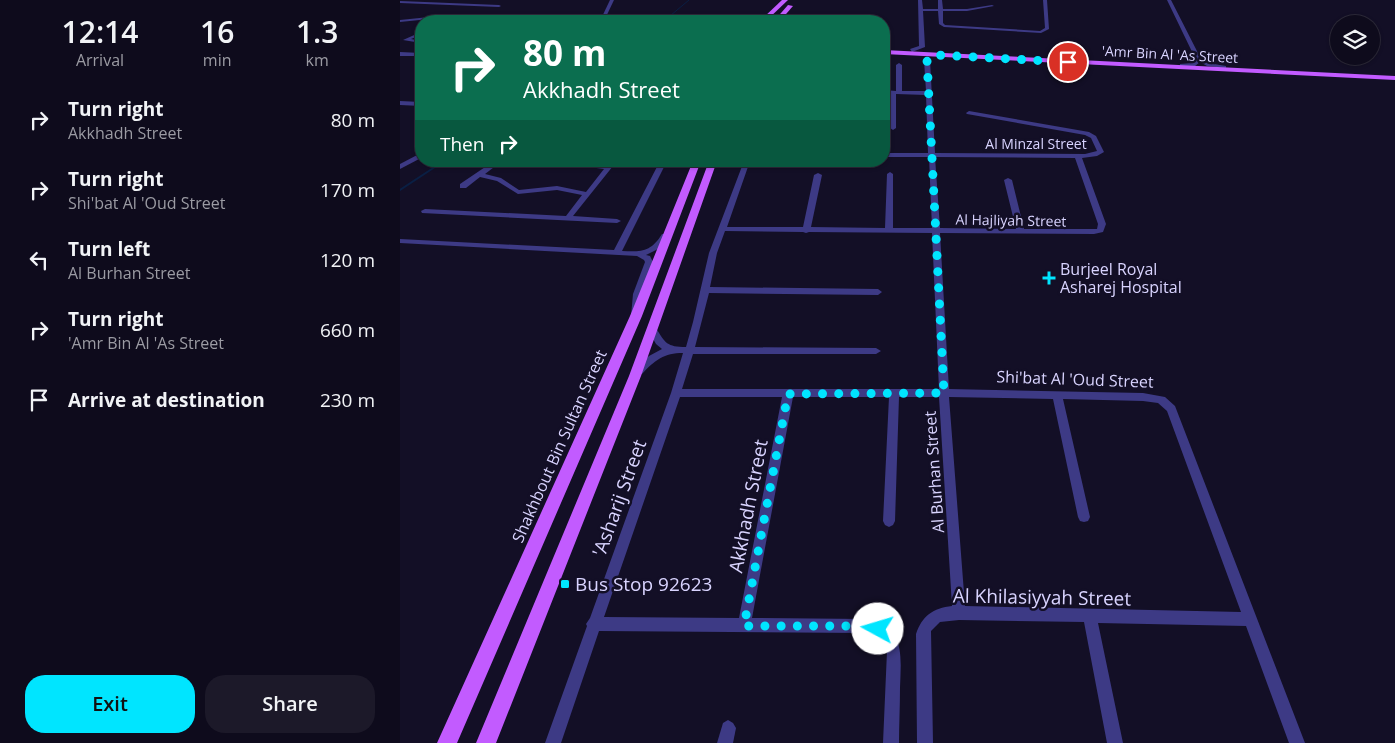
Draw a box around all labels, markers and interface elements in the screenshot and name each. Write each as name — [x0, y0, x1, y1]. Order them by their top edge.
text: 12:14 — [62, 11, 138, 52]
text: 16 — [200, 11, 234, 52]
text: 1.3 — [296, 11, 338, 52]
map controls — [1330, 15, 1380, 65]
button: layers — [1330, 15, 1380, 65]
text: 80 m — [523, 29, 606, 76]
icon: right — [440, 35, 505, 100]
pin — [1047, 41, 1089, 83]
street label: 'Amr Bin Al 'As Street — [1101, 41, 1239, 67]
icon: arrive — [1054, 48, 1082, 76]
text: Arrival — [76, 49, 124, 71]
text: min — [203, 49, 231, 71]
text: km — [306, 49, 329, 71]
text: Akkhadh Street — [523, 74, 680, 104]
text: Turn right — [68, 96, 163, 122]
icon: right — [25, 106, 53, 134]
text: 80 m — [331, 107, 375, 133]
text: Akkhadh Street — [68, 122, 182, 144]
icon: right — [494, 130, 522, 158]
text: Then — [440, 131, 484, 157]
street label: Al Minzal Street — [985, 134, 1087, 153]
text: Turn right — [68, 166, 163, 192]
icon: right — [25, 176, 53, 204]
text: 170 m — [320, 177, 375, 203]
text: Shi'bat Al 'Oud Street — [68, 192, 225, 214]
street label: Al Hajliyah Street — [955, 210, 1067, 230]
text: Turn left — [68, 236, 150, 262]
icon: left — [25, 246, 53, 274]
text: 120 m — [320, 247, 375, 273]
place label: Burjeel Royal Asharej Hospital — [1060, 258, 1182, 298]
text: Al Burhan Street — [68, 262, 190, 284]
marker: Burjeel Royal Asharej Hospital — [1042, 271, 1056, 285]
text: Turn right — [68, 306, 163, 332]
icon: right — [25, 316, 53, 344]
text: 660 m — [320, 317, 375, 343]
text: 'Amr Bin Al 'As Street — [68, 332, 224, 354]
street label: Shakhbout Bin Sultan Street — [506, 346, 612, 546]
street label: Shi'bat Al 'Oud Street — [996, 365, 1154, 393]
icon: arrive — [25, 386, 53, 414]
text: Arrive at destination — [68, 387, 265, 413]
text: 230 m — [320, 387, 375, 413]
street label: Al Burhan Street — [919, 410, 949, 534]
street label: 'Asharij Street — [586, 436, 652, 560]
street label: Akkhadh Street — [722, 437, 774, 575]
place label: Bus Stop 92623 — [575, 571, 712, 597]
marker: Bus Stop 92623 — [559, 578, 571, 590]
street label: Al Khilasiyyah Street — [953, 582, 1132, 612]
position arrow — [851, 602, 903, 654]
button: Exit — [25, 675, 195, 733]
button: Share — [205, 675, 375, 733]

